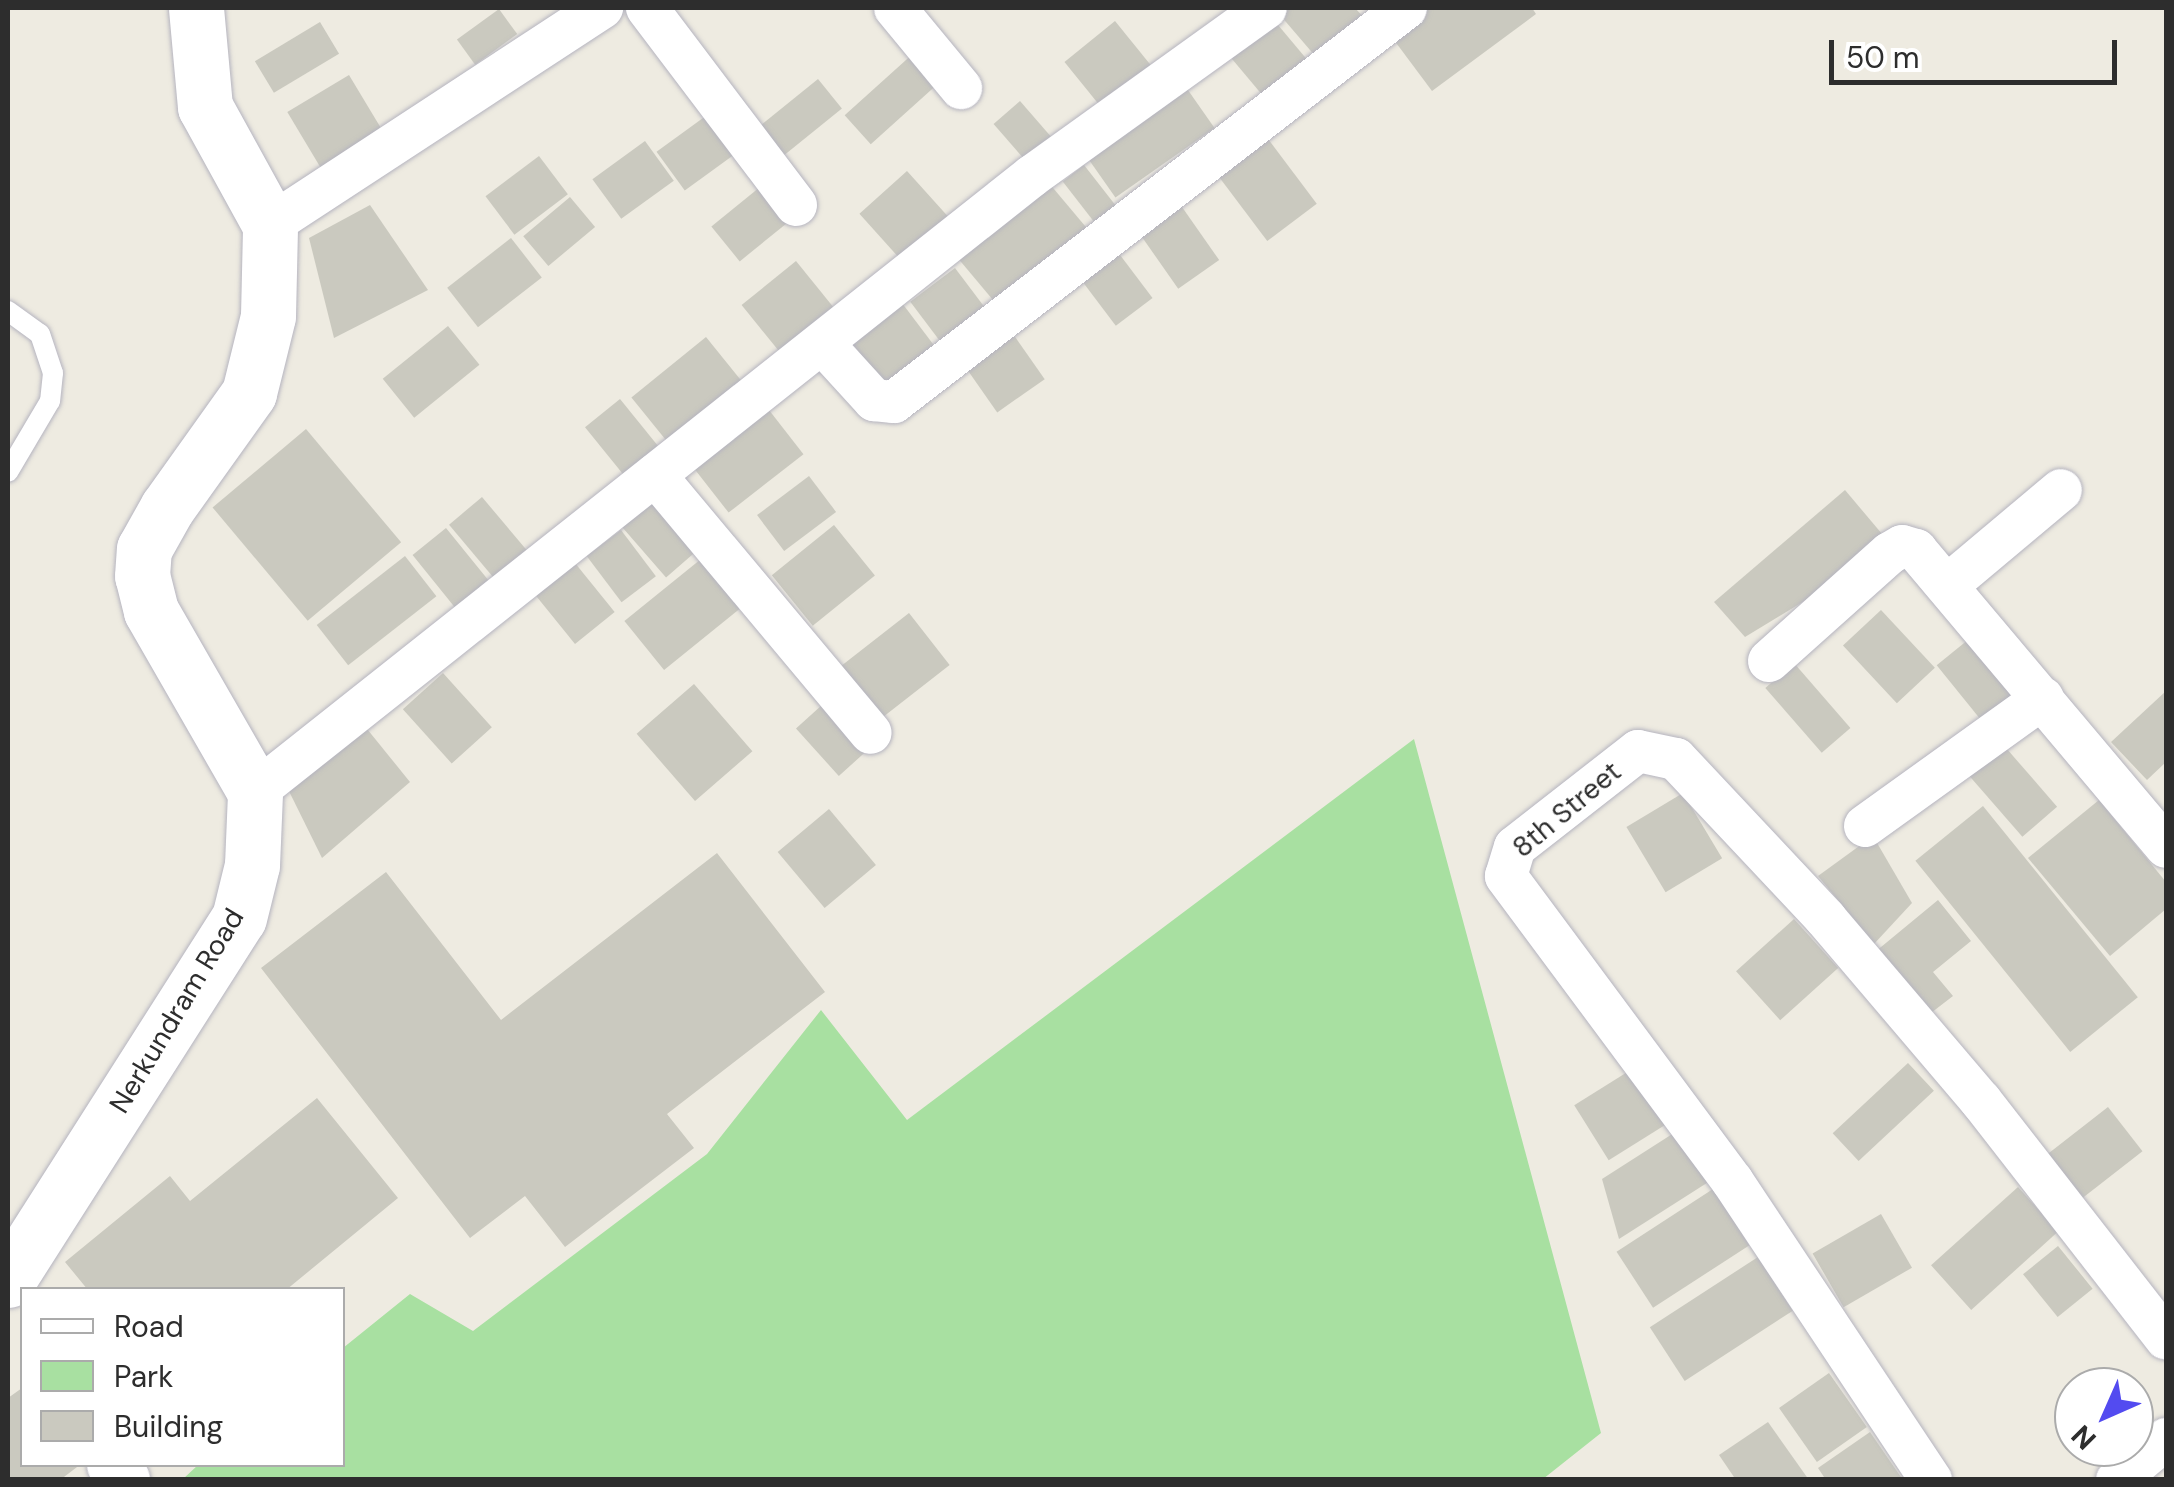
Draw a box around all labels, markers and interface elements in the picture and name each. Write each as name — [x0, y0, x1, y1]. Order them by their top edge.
scale bar — [1834, 20, 2122, 82]
text: 50 m — [1846, 38, 1920, 77]
street label: 8th Street — [1506, 755, 1628, 865]
street label: Nerkundram Road — [103, 903, 251, 1119]
legend — [20, 1287, 345, 1467]
text: Road — [114, 1307, 184, 1346]
text: Park — [114, 1357, 173, 1396]
north arrow — [2054, 1367, 2154, 1467]
text: Building — [114, 1407, 223, 1446]
text: N — [2064, 1417, 2104, 1457]

